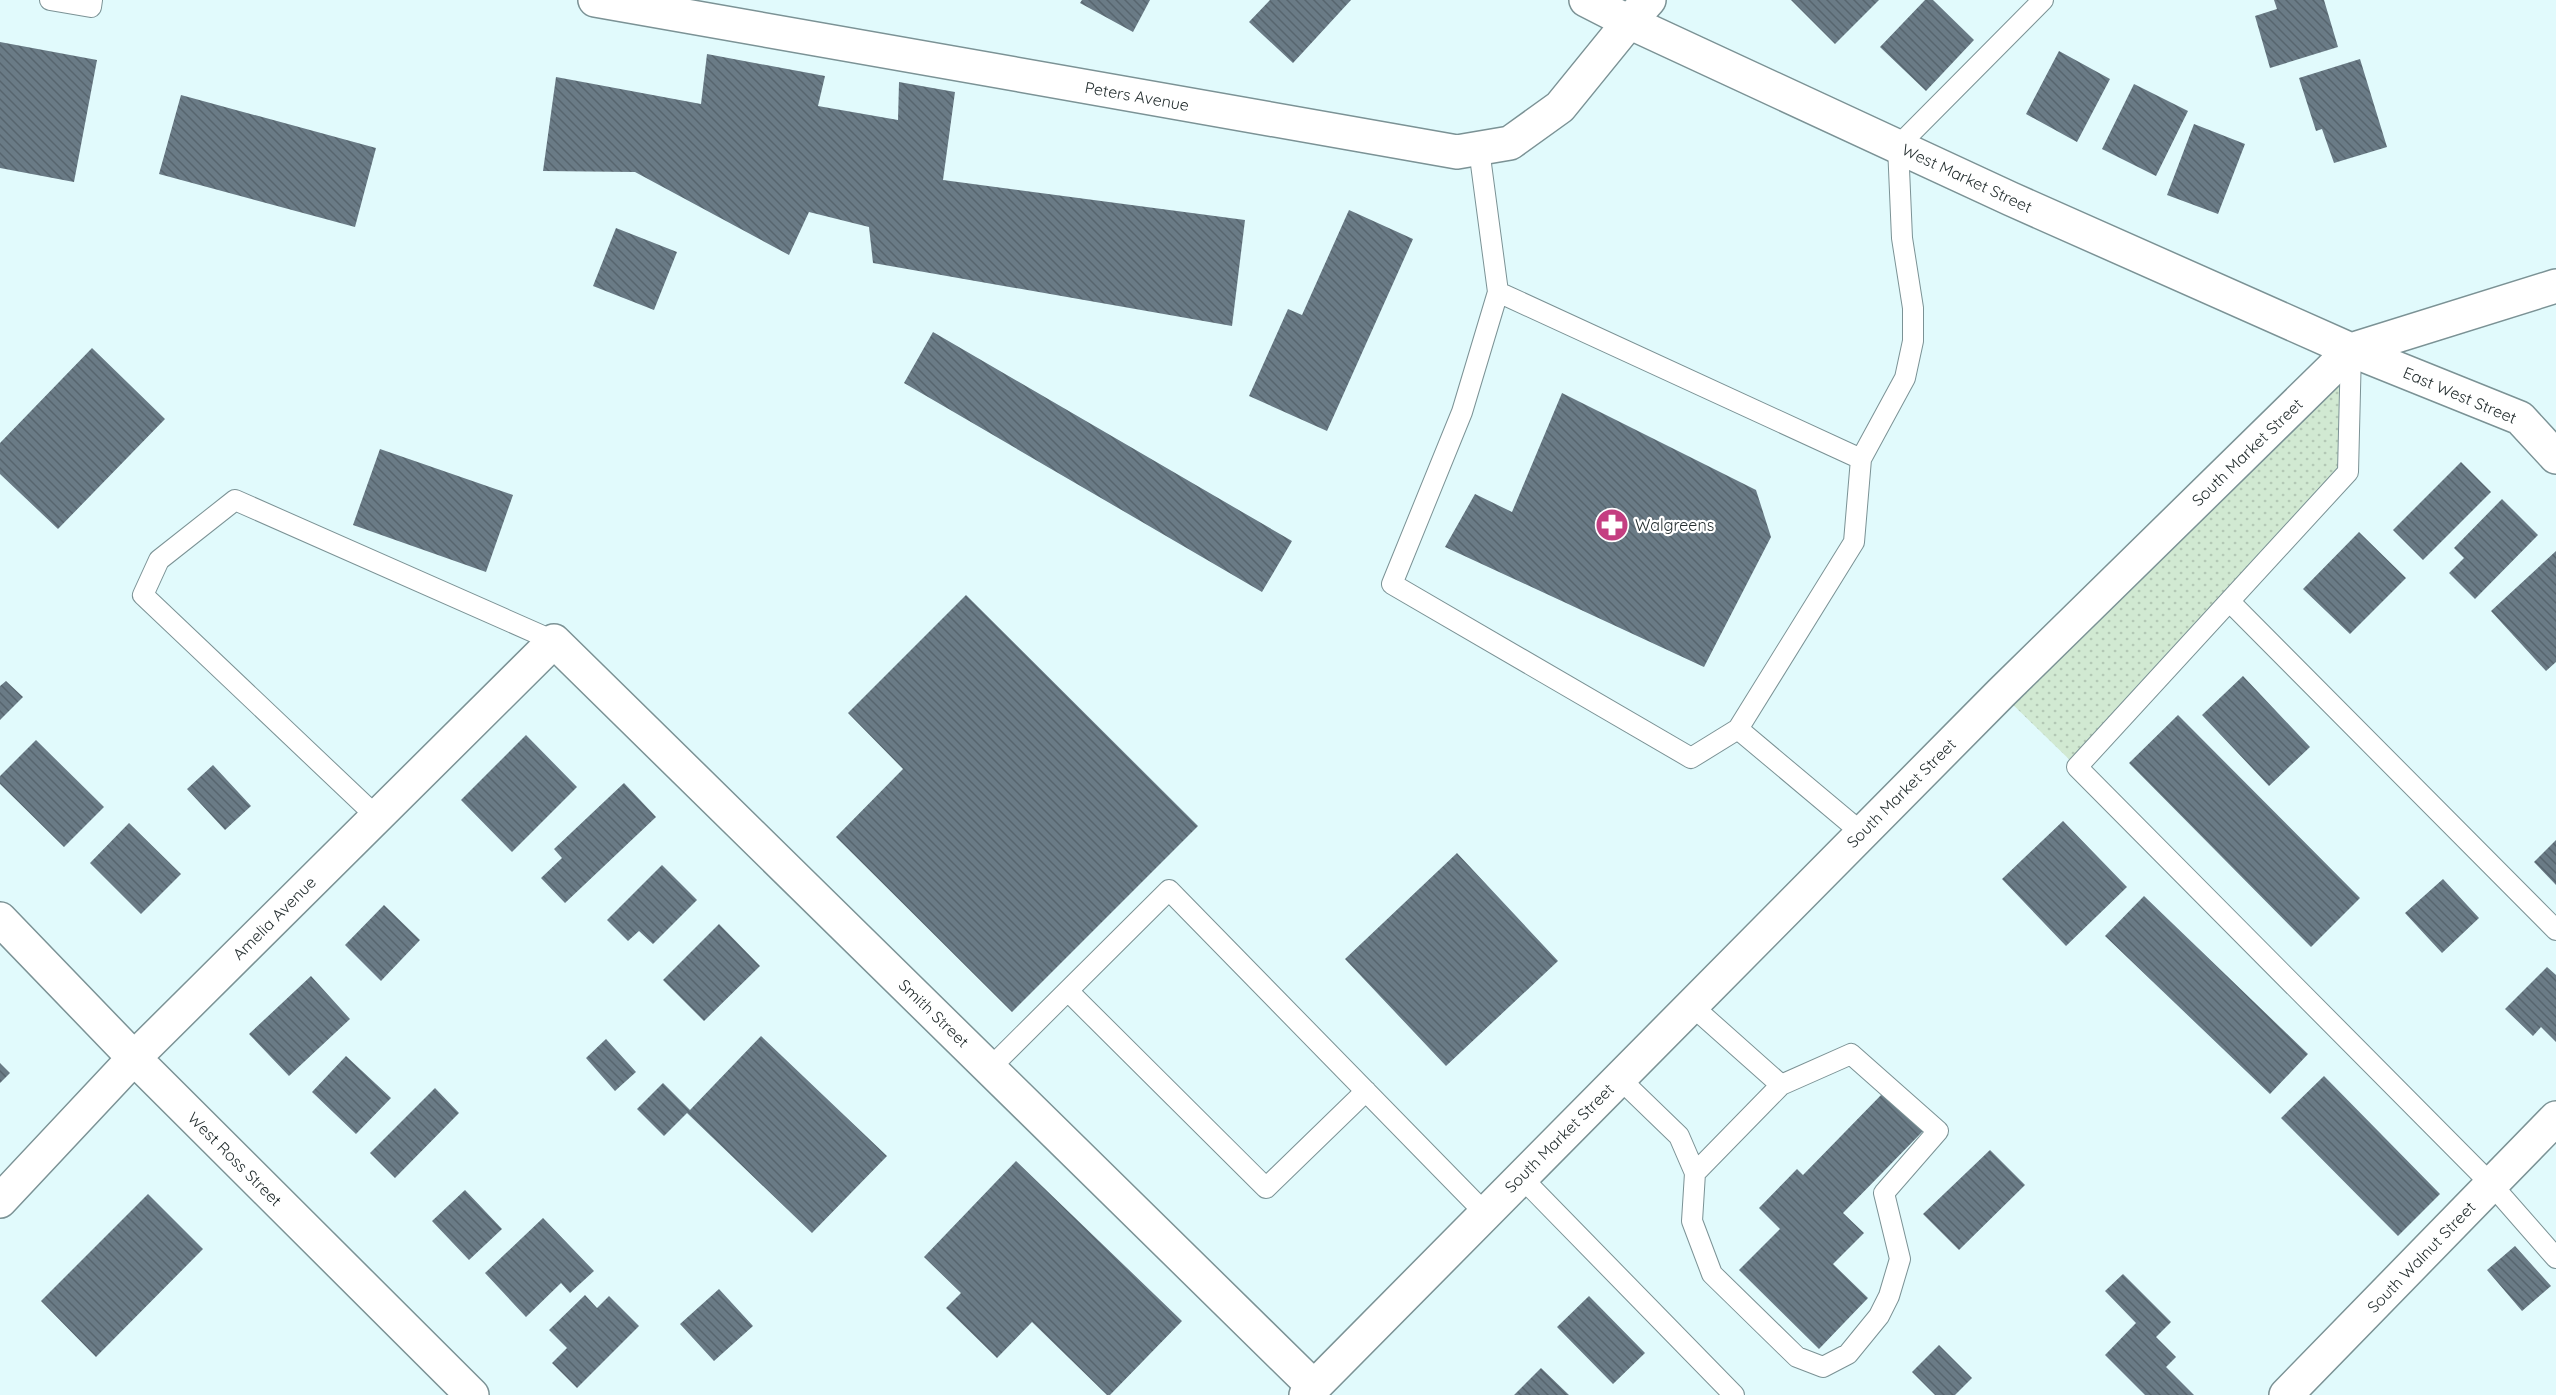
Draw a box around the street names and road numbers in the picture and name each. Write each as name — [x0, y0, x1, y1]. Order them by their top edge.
street label: Peters Avenue — [1083, 77, 1191, 115]
street label: West Market Street — [1899, 139, 2035, 217]
street label: East West Street — [2400, 362, 2520, 428]
street label: South Market Street — [2187, 394, 2307, 510]
street label: South Market Street — [1842, 734, 1960, 852]
street label: Amelia Avenue — [228, 872, 320, 964]
street label: Smith Street — [895, 975, 973, 1051]
street label: South Market Street — [1500, 1079, 1618, 1197]
street label: West Ross Street — [184, 1108, 286, 1210]
street label: South Walnut Street — [2363, 1197, 2479, 1317]

